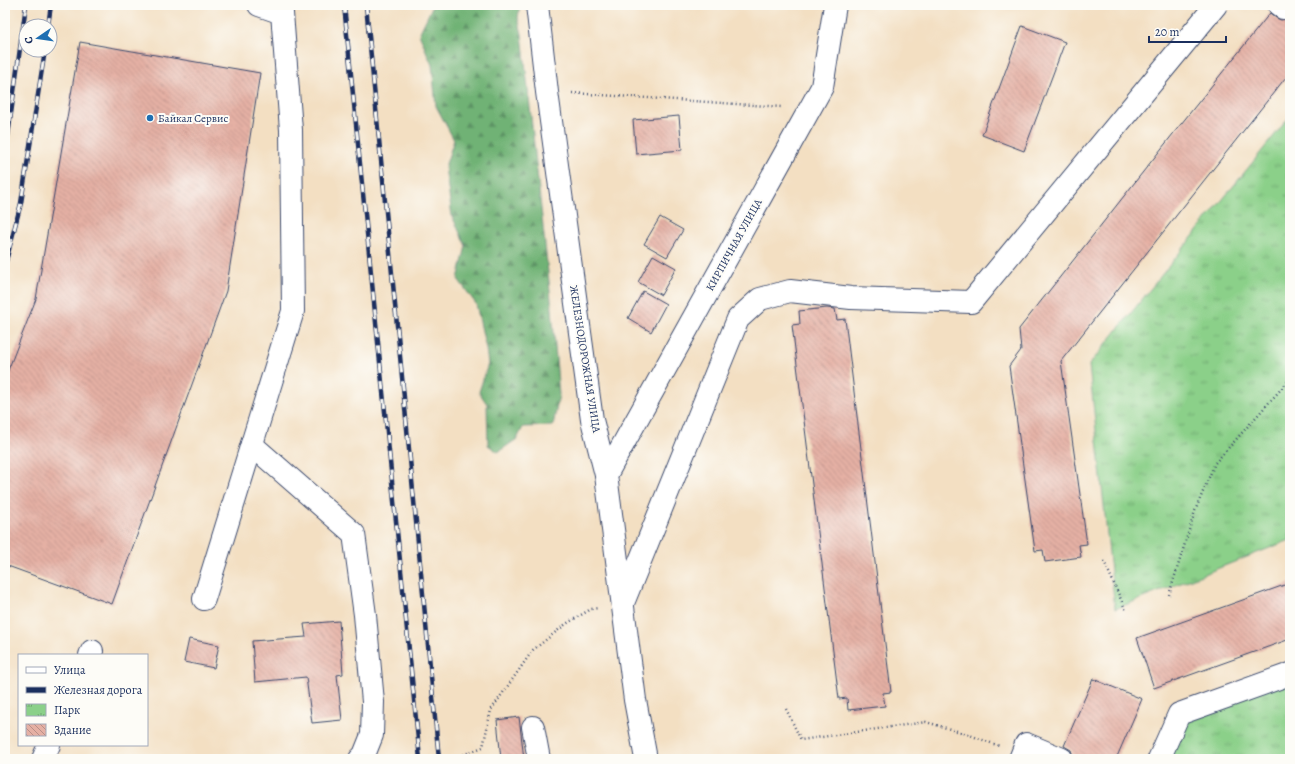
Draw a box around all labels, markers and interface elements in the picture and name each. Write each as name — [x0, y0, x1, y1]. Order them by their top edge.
north arrow — [18, 18, 58, 58]
scale bar — [1149, 18, 1226, 44]
text: 20 m — [1155, 24, 1179, 40]
text: С — [21, 35, 37, 45]
place label: Байкал Сервис — [158, 111, 228, 126]
marker: Байкал Сервис — [145, 113, 155, 123]
street label: КИРПИЧНАЯ УЛИЦА — [702, 196, 766, 294]
street label: ЖЕЛЕЗНОДОРОЖНАЯ УЛИЦА — [566, 284, 604, 434]
legend — [18, 654, 148, 746]
text: Улица — [54, 662, 86, 678]
text: Железная дорога — [54, 682, 143, 698]
text: Парк — [54, 702, 80, 718]
text: Здание — [54, 722, 91, 738]

